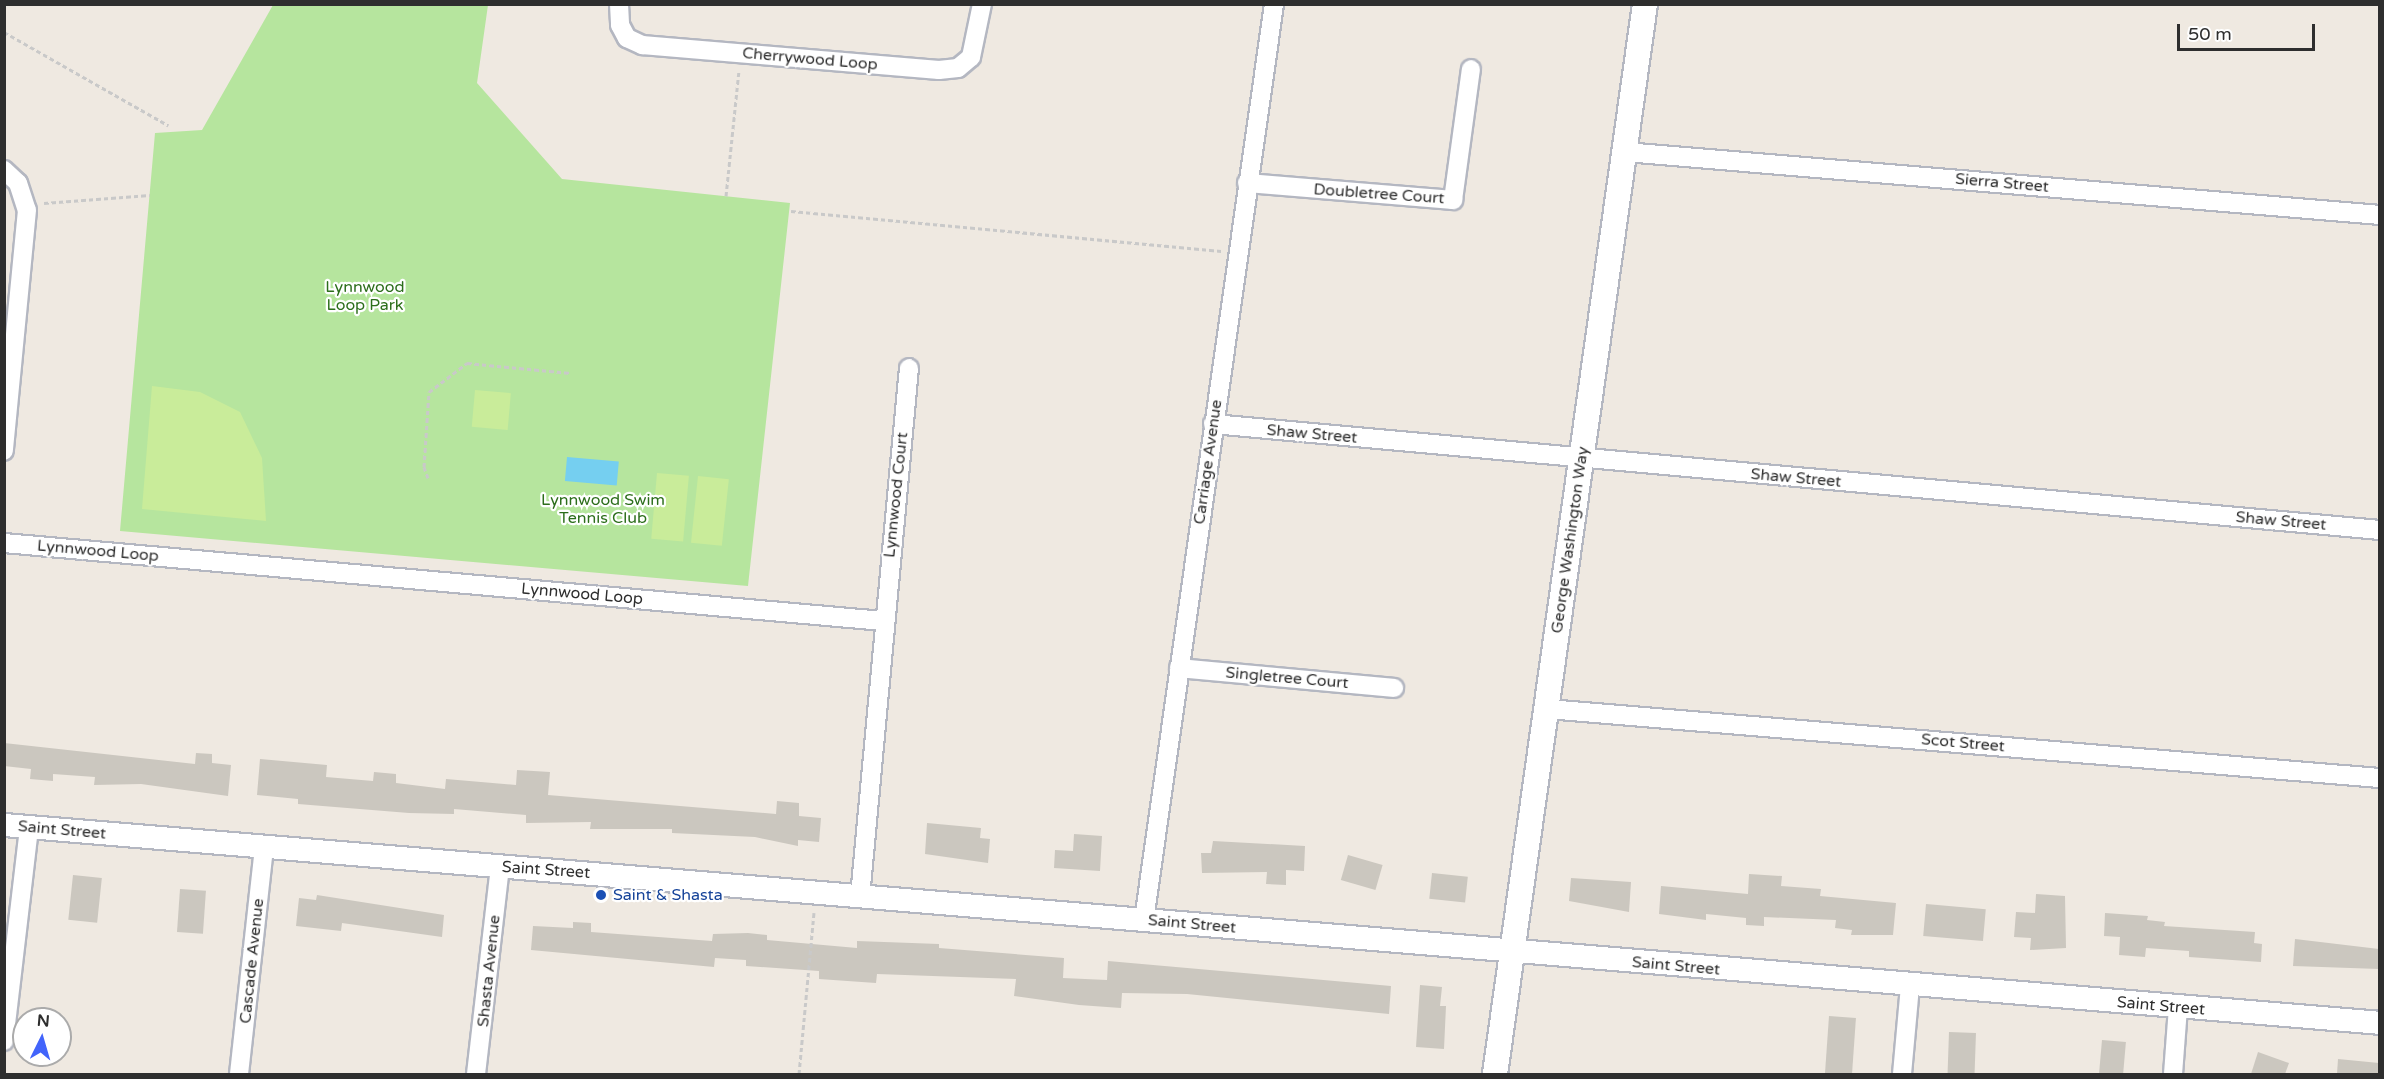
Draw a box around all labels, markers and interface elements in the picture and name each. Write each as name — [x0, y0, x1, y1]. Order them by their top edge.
scale bar — [2180, 12, 2318, 50]
text: 50 m — [2188, 23, 2232, 45]
street label: Cherrywood Loop — [742, 44, 878, 74]
street label: Sierra Street — [1954, 169, 2050, 197]
street label: Doubletree Court — [1313, 180, 1445, 208]
park label: Lynnwood Loop Park — [325, 277, 405, 315]
street label: Carriage Avenue — [1190, 398, 1226, 526]
street label: Shaw Street — [1266, 420, 1358, 448]
street label: Lynnwood Court — [880, 431, 912, 559]
street label: George Washington Way — [1547, 445, 1593, 635]
street label: Shaw Street — [1750, 464, 1842, 492]
park label: Lynnwood Swim Tennis Club — [541, 490, 665, 528]
street label: Shaw Street — [2235, 507, 2327, 535]
street label: Lynnwood Loop — [36, 536, 160, 566]
street label: Lynnwood Loop — [520, 579, 644, 609]
street label: Singletree Court — [1225, 663, 1349, 693]
street label: Scot Street — [1920, 730, 2006, 756]
street label: Saint Street — [17, 817, 107, 843]
street label: Saint Street — [501, 857, 591, 883]
place label: Saint & Shasta — [613, 885, 723, 905]
marker: Saint & Shasta — [594, 888, 608, 902]
street label: Cascade Avenue — [236, 897, 268, 1025]
street label: Saint Street — [1147, 911, 1237, 937]
street label: Shasta Avenue — [474, 914, 504, 1028]
street label: Saint Street — [1631, 953, 1721, 979]
street label: Saint Street — [2116, 993, 2206, 1019]
north arrow — [12, 1007, 72, 1067]
text: N — [36, 1011, 51, 1032]

